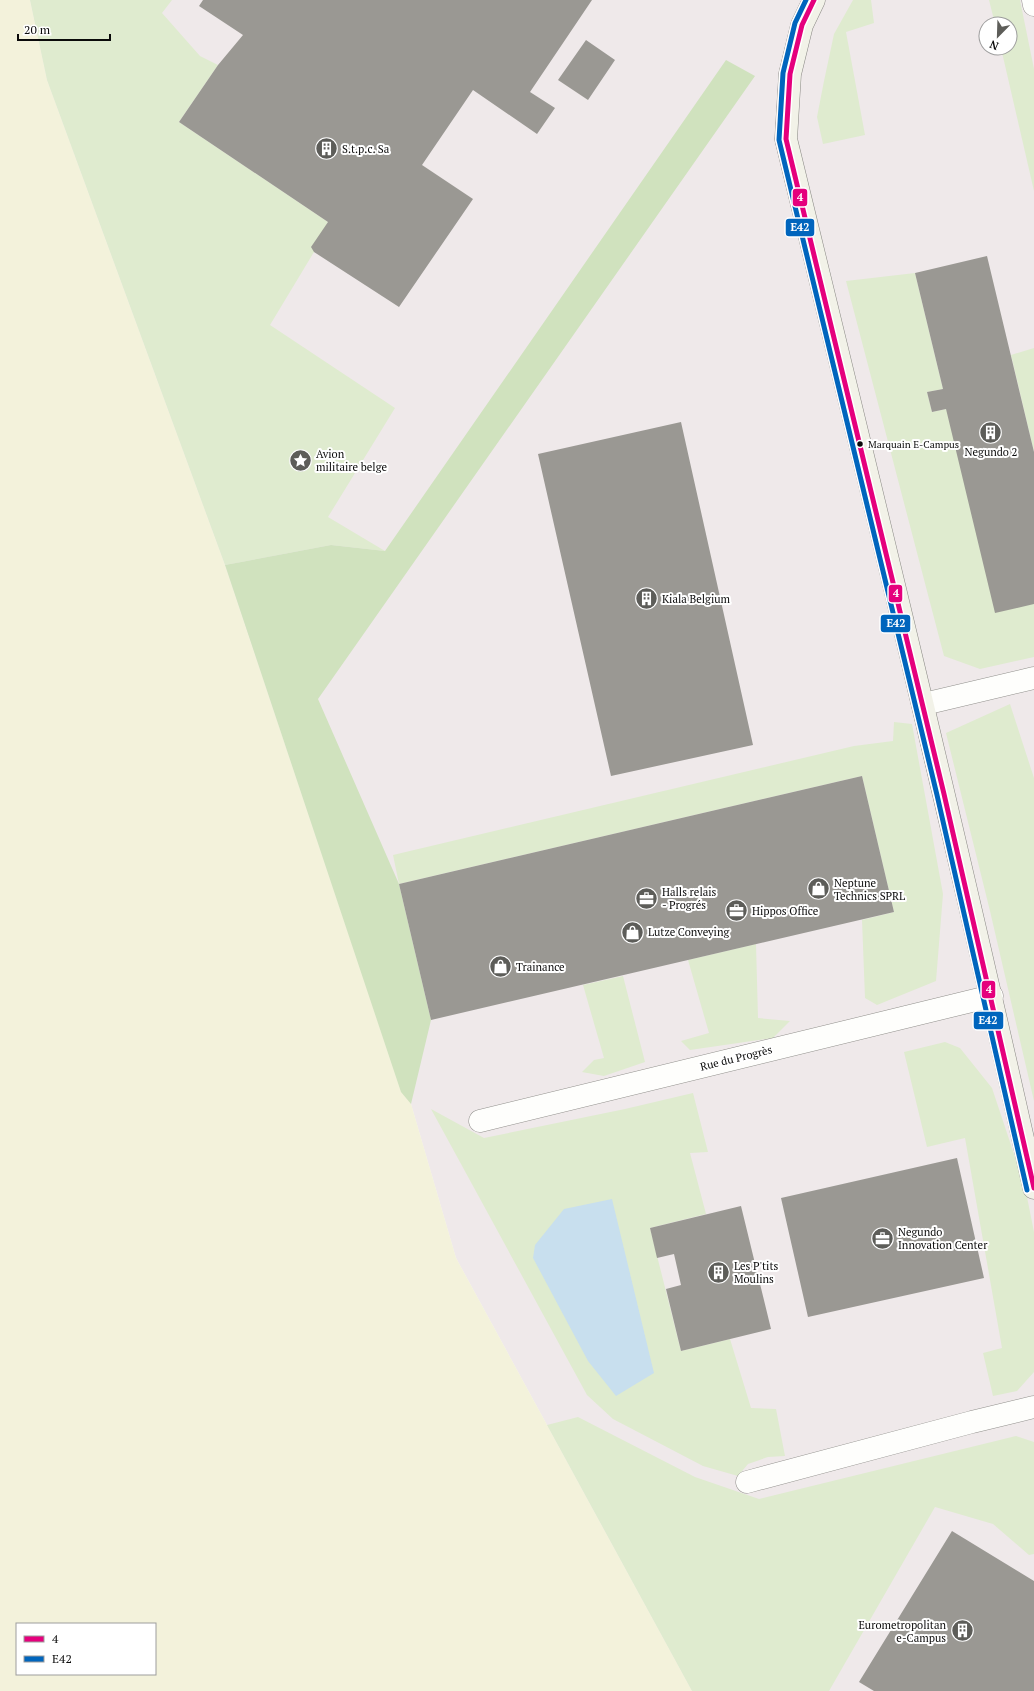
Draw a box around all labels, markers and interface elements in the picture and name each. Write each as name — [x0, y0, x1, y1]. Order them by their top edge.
scale bar — [18, 16, 110, 42]
north arrow — [978, 16, 1018, 56]
text: 20 m — [24, 22, 51, 37]
text: N — [987, 37, 1001, 53]
building icon: S.t.p.c. Sa — [313, 136, 339, 162]
place label: S.t.p.c. Sa — [342, 142, 390, 156]
line badge: 4 — [792, 188, 808, 207]
text: 4 — [797, 190, 804, 204]
line badge: E42 — [785, 218, 815, 237]
text: E42 — [790, 220, 810, 234]
building icon: Negundo 2 — [978, 419, 1004, 445]
place label: Marquain E-Campus — [868, 438, 959, 451]
marker: Marquain E-Campus — [855, 439, 865, 449]
place label: Negundo 2 — [965, 445, 1018, 459]
place icon: Avion militaire belge — [288, 447, 314, 473]
place label: Avion militaire belge — [316, 447, 387, 474]
line badge: 4 — [888, 584, 903, 603]
building icon: Kiala Belgium — [633, 586, 659, 612]
text: 4 — [893, 586, 900, 600]
place label: Kiala Belgium — [662, 592, 731, 606]
line badge: E42 — [880, 614, 911, 633]
text: E42 — [886, 616, 906, 630]
shop icon: Neptune Technics SPRL — [806, 876, 832, 902]
place label: Neptune Technics SPRL — [834, 876, 905, 903]
office icon: Halls relais - Progrés — [634, 885, 660, 911]
place label: Halls relais - Progrés — [662, 885, 717, 912]
office icon: Hippos Office — [724, 898, 750, 924]
place label: Hippos Office — [752, 904, 819, 918]
shop icon: Lutze Conveying — [620, 919, 646, 945]
place label: Lutze Conveying — [648, 925, 729, 939]
shop icon: Trainance — [488, 954, 514, 980]
place label: Trainance — [516, 960, 565, 974]
line badge: 4 — [981, 980, 996, 999]
text: 4 — [986, 982, 993, 996]
line badge: E42 — [973, 1011, 1004, 1030]
text: E42 — [978, 1013, 998, 1027]
street label: Rue du Progrès — [699, 1042, 774, 1074]
office icon: Negundo Innovation Center — [869, 1225, 895, 1251]
place label: Negundo Innovation Center — [898, 1225, 988, 1252]
building icon: Les P'tits Moulins — [705, 1259, 731, 1285]
place label: Les P'tits Moulins — [734, 1259, 778, 1286]
place label: Eurometropolitan e-Campus — [858, 1618, 946, 1645]
building icon: Eurometropolitan e-Campus — [949, 1618, 975, 1644]
legend — [16, 1623, 156, 1675]
text: 4 — [52, 1631, 59, 1646]
text: E42 — [52, 1651, 72, 1666]

